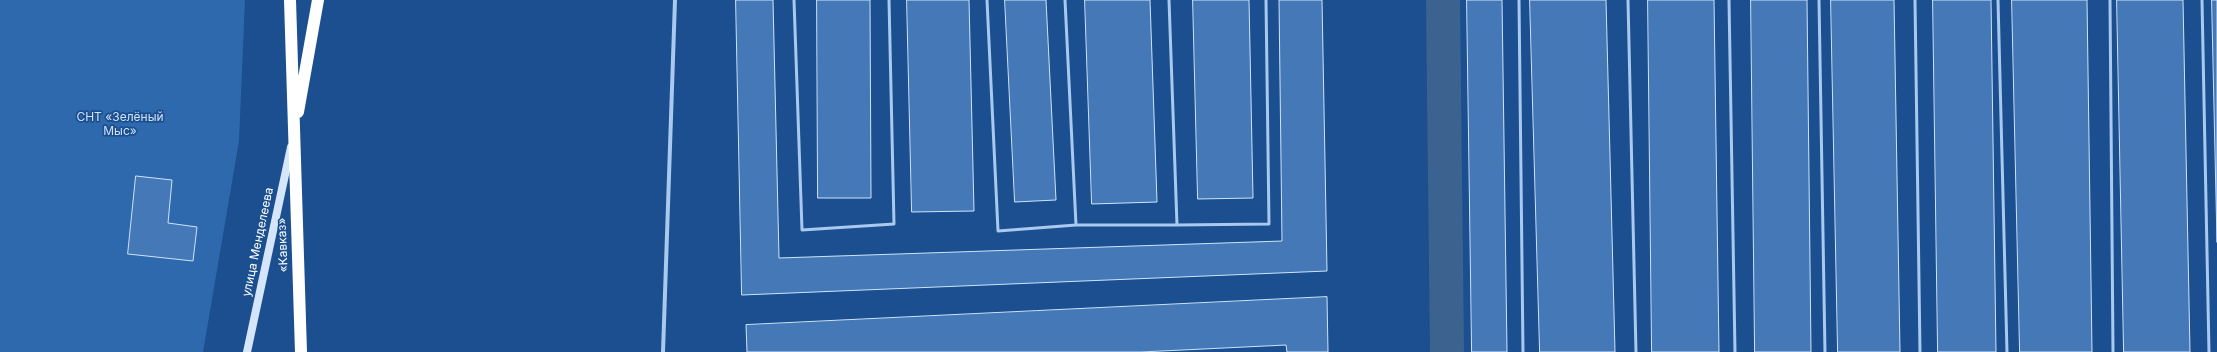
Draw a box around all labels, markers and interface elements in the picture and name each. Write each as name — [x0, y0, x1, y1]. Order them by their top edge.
park label: СНТ «Зелёный Мыс» — [76, 110, 164, 138]
street label: улица Менделеева — [239, 186, 277, 298]
street label: «Кавказ» — [275, 217, 291, 273]

